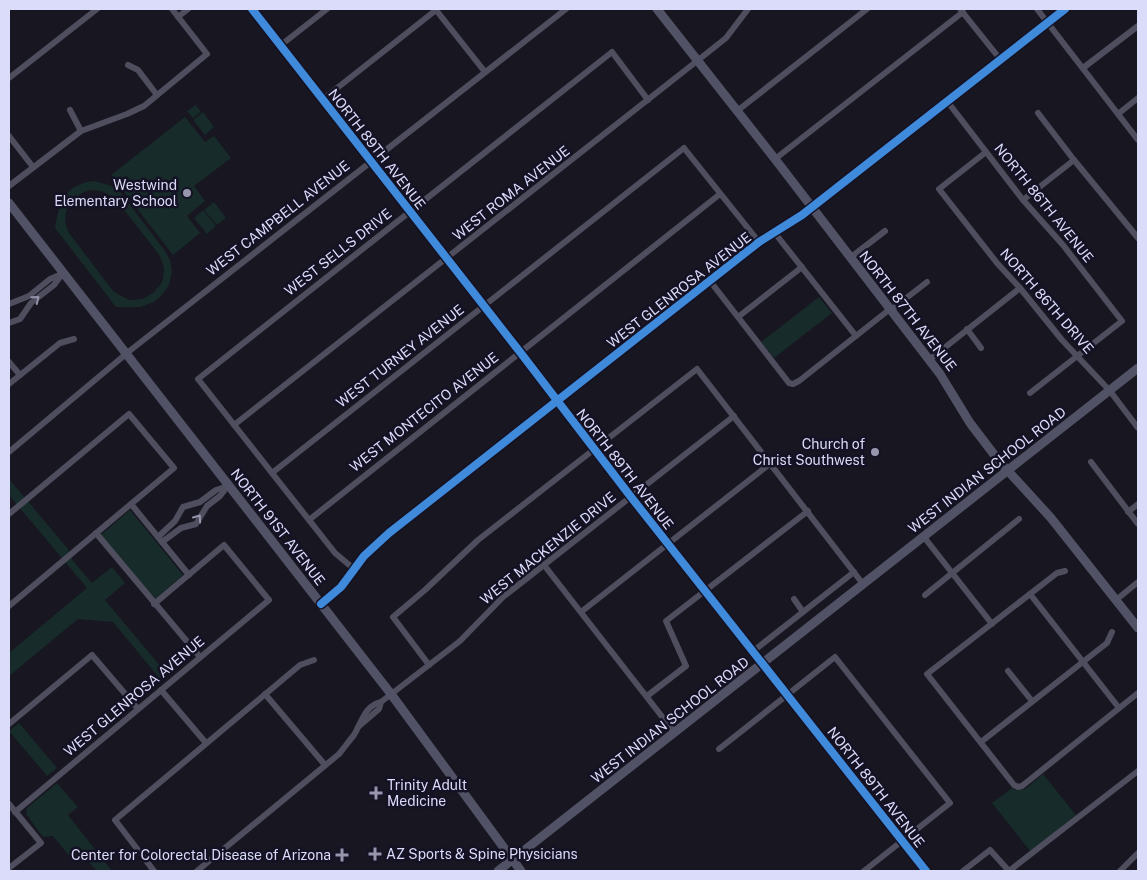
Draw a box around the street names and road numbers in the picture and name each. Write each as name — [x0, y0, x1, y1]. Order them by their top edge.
street label: NORTH 89TH AVENUE — [325, 86, 429, 212]
street label: NORTH 86TH AVENUE — [991, 140, 1097, 266]
street label: WEST ROMA AVENUE — [449, 142, 573, 244]
street label: WEST CAMPBELL AVENUE — [203, 157, 353, 279]
street label: WEST SELLS DRIVE — [281, 205, 395, 299]
street label: WEST GLENROSA AVENUE — [604, 229, 754, 351]
street label: NORTH 86TH DRIVE — [997, 245, 1097, 357]
street label: NORTH 87TH AVENUE — [856, 248, 960, 374]
street label: WEST TURNEY AVENUE — [333, 301, 467, 411]
street label: WEST MONTECITO AVENUE — [347, 349, 501, 475]
street label: WEST INDIAN SCHOOL ROAD — [905, 404, 1069, 536]
street label: NORTH 89TH AVENUE — [573, 406, 677, 532]
street label: NORTH 91ST AVENUE — [228, 466, 328, 588]
street label: WEST MACKENZIE DRIVE — [477, 488, 619, 608]
street label: WEST GLENROSA AVENUE — [61, 633, 207, 759]
street label: WEST INDIAN SCHOOL ROAD — [588, 654, 752, 786]
street label: NORTH 89TH AVENUE — [824, 724, 928, 850]

